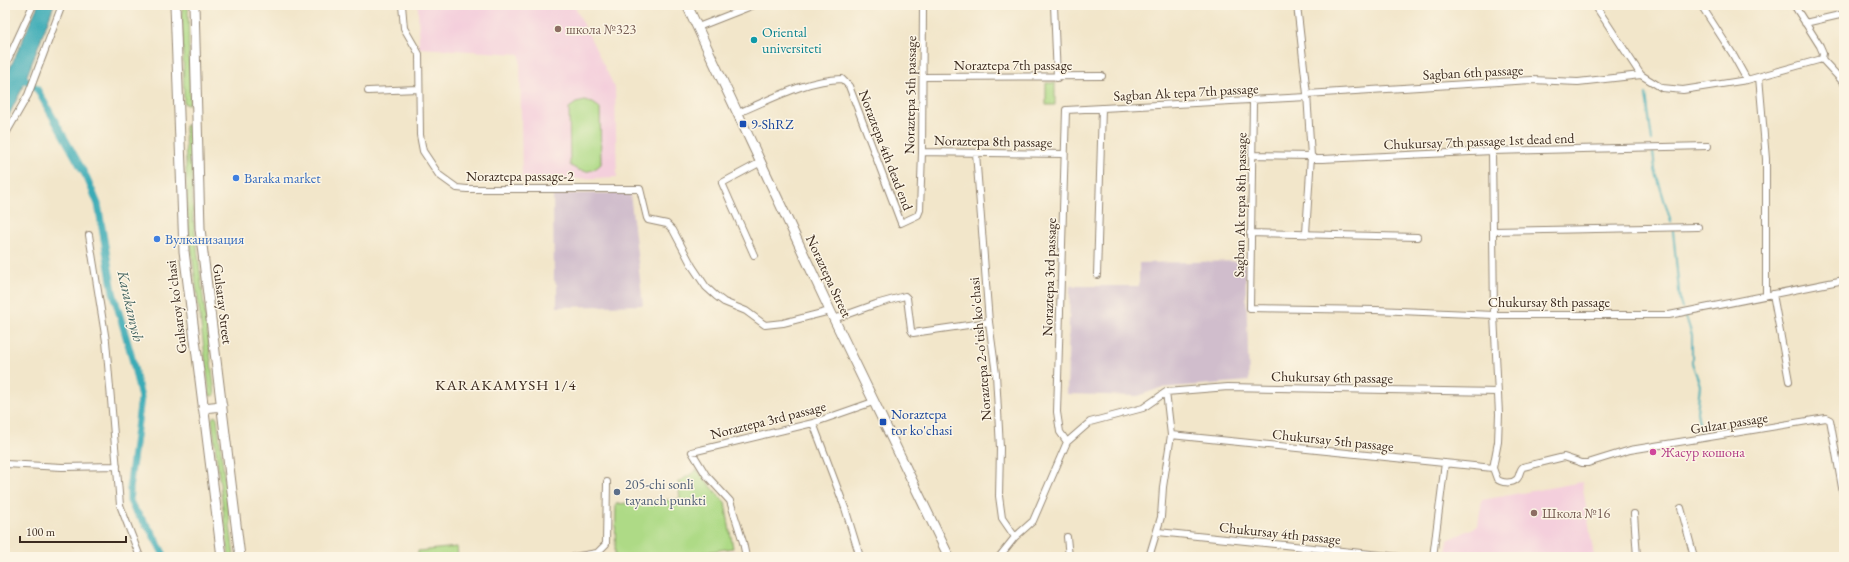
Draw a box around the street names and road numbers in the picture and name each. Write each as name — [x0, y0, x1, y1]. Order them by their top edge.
street label: Noraztepa 5th passage — [900, 35, 920, 154]
street label: Noraztepa 7th passage — [954, 56, 1073, 74]
street label: Sagban 6th passage — [1422, 60, 1524, 84]
street label: Sagban Ak tepa 7th passage — [1113, 79, 1259, 105]
street label: Noraztepa 4th dead end — [855, 87, 918, 214]
street label: Chukursay 7th passage 1st dead end — [1383, 129, 1576, 153]
street label: Noraztepa 8th passage — [934, 131, 1053, 151]
street label: Sagban Ak tepa 8th passage — [1230, 132, 1250, 278]
street label: Noraztepa passage-2 — [466, 167, 574, 185]
street label: Noraztepa 3rd passage — [1038, 217, 1060, 337]
street label: Noraztepa Street — [802, 232, 856, 321]
street label: Gulsaroy ko'chasi — [161, 259, 191, 355]
street label: Gulsaray Street — [209, 263, 237, 346]
street label: Noraztepa 2-o'tish ko'chasi — [965, 276, 995, 421]
street label: Chukursay 8th passage — [1488, 293, 1610, 311]
street label: Chukursay 6th passage — [1271, 367, 1394, 387]
street label: Noraztepa 3rd passage — [708, 397, 828, 443]
street label: Gulzаr passage — [1689, 408, 1769, 438]
street label: Chukursay 5th passage — [1271, 425, 1395, 455]
street label: Chukursay 4th passage — [1218, 518, 1342, 548]

